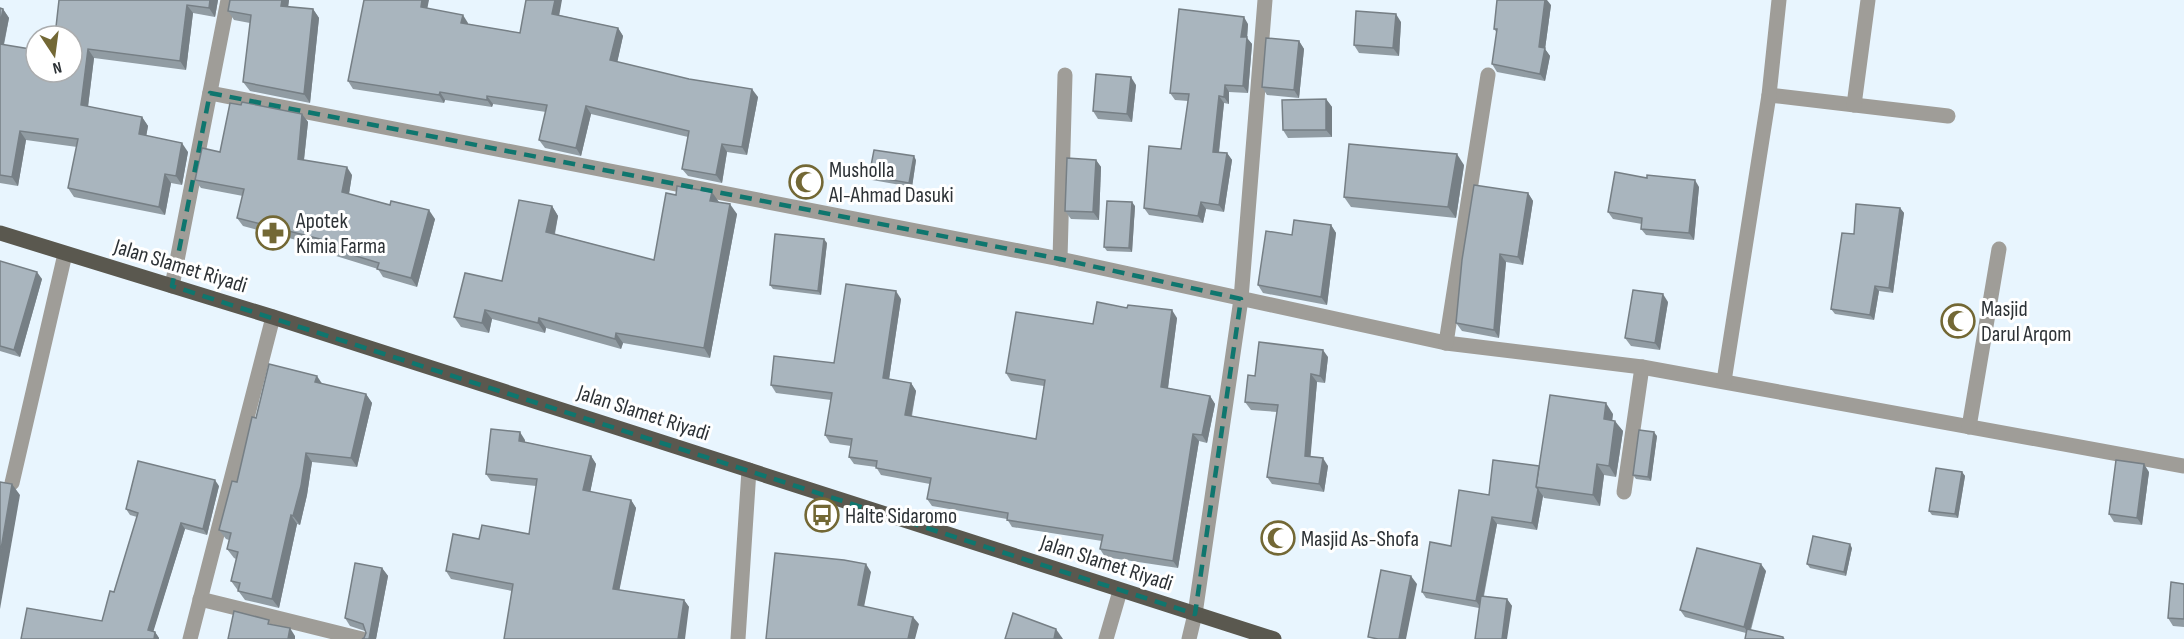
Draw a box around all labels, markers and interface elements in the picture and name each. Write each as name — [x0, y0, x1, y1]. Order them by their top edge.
north arrow — [24, 24, 84, 84]
text: N — [51, 57, 63, 77]
place label: Musholla Al-Ahmad Dasuki — [828, 157, 954, 209]
mosque icon: Musholla Al-Ahmad Dasuki — [788, 164, 824, 200]
place label: Apotek Kimia Farma — [295, 208, 386, 260]
pharmacy icon: Apotek Kimia Farma — [255, 215, 291, 251]
street label: Jalan Slamet Riyadi — [110, 233, 250, 299]
place label: Masjid Darul Arqom — [1981, 296, 2071, 348]
mosque icon: Masjid Darul Arqom — [1940, 303, 1976, 339]
street label: Jalan Slamet Riyadi — [573, 379, 713, 448]
bus stop icon: Halte Sidaromo — [804, 497, 840, 533]
place label: Halte Sidaromo — [845, 503, 957, 530]
mosque icon: Masjid As-Shofa — [1260, 520, 1296, 556]
place label: Masjid As-Shofa — [1301, 526, 1419, 553]
street label: Jalan Slamet Riyadi — [1036, 529, 1176, 598]

